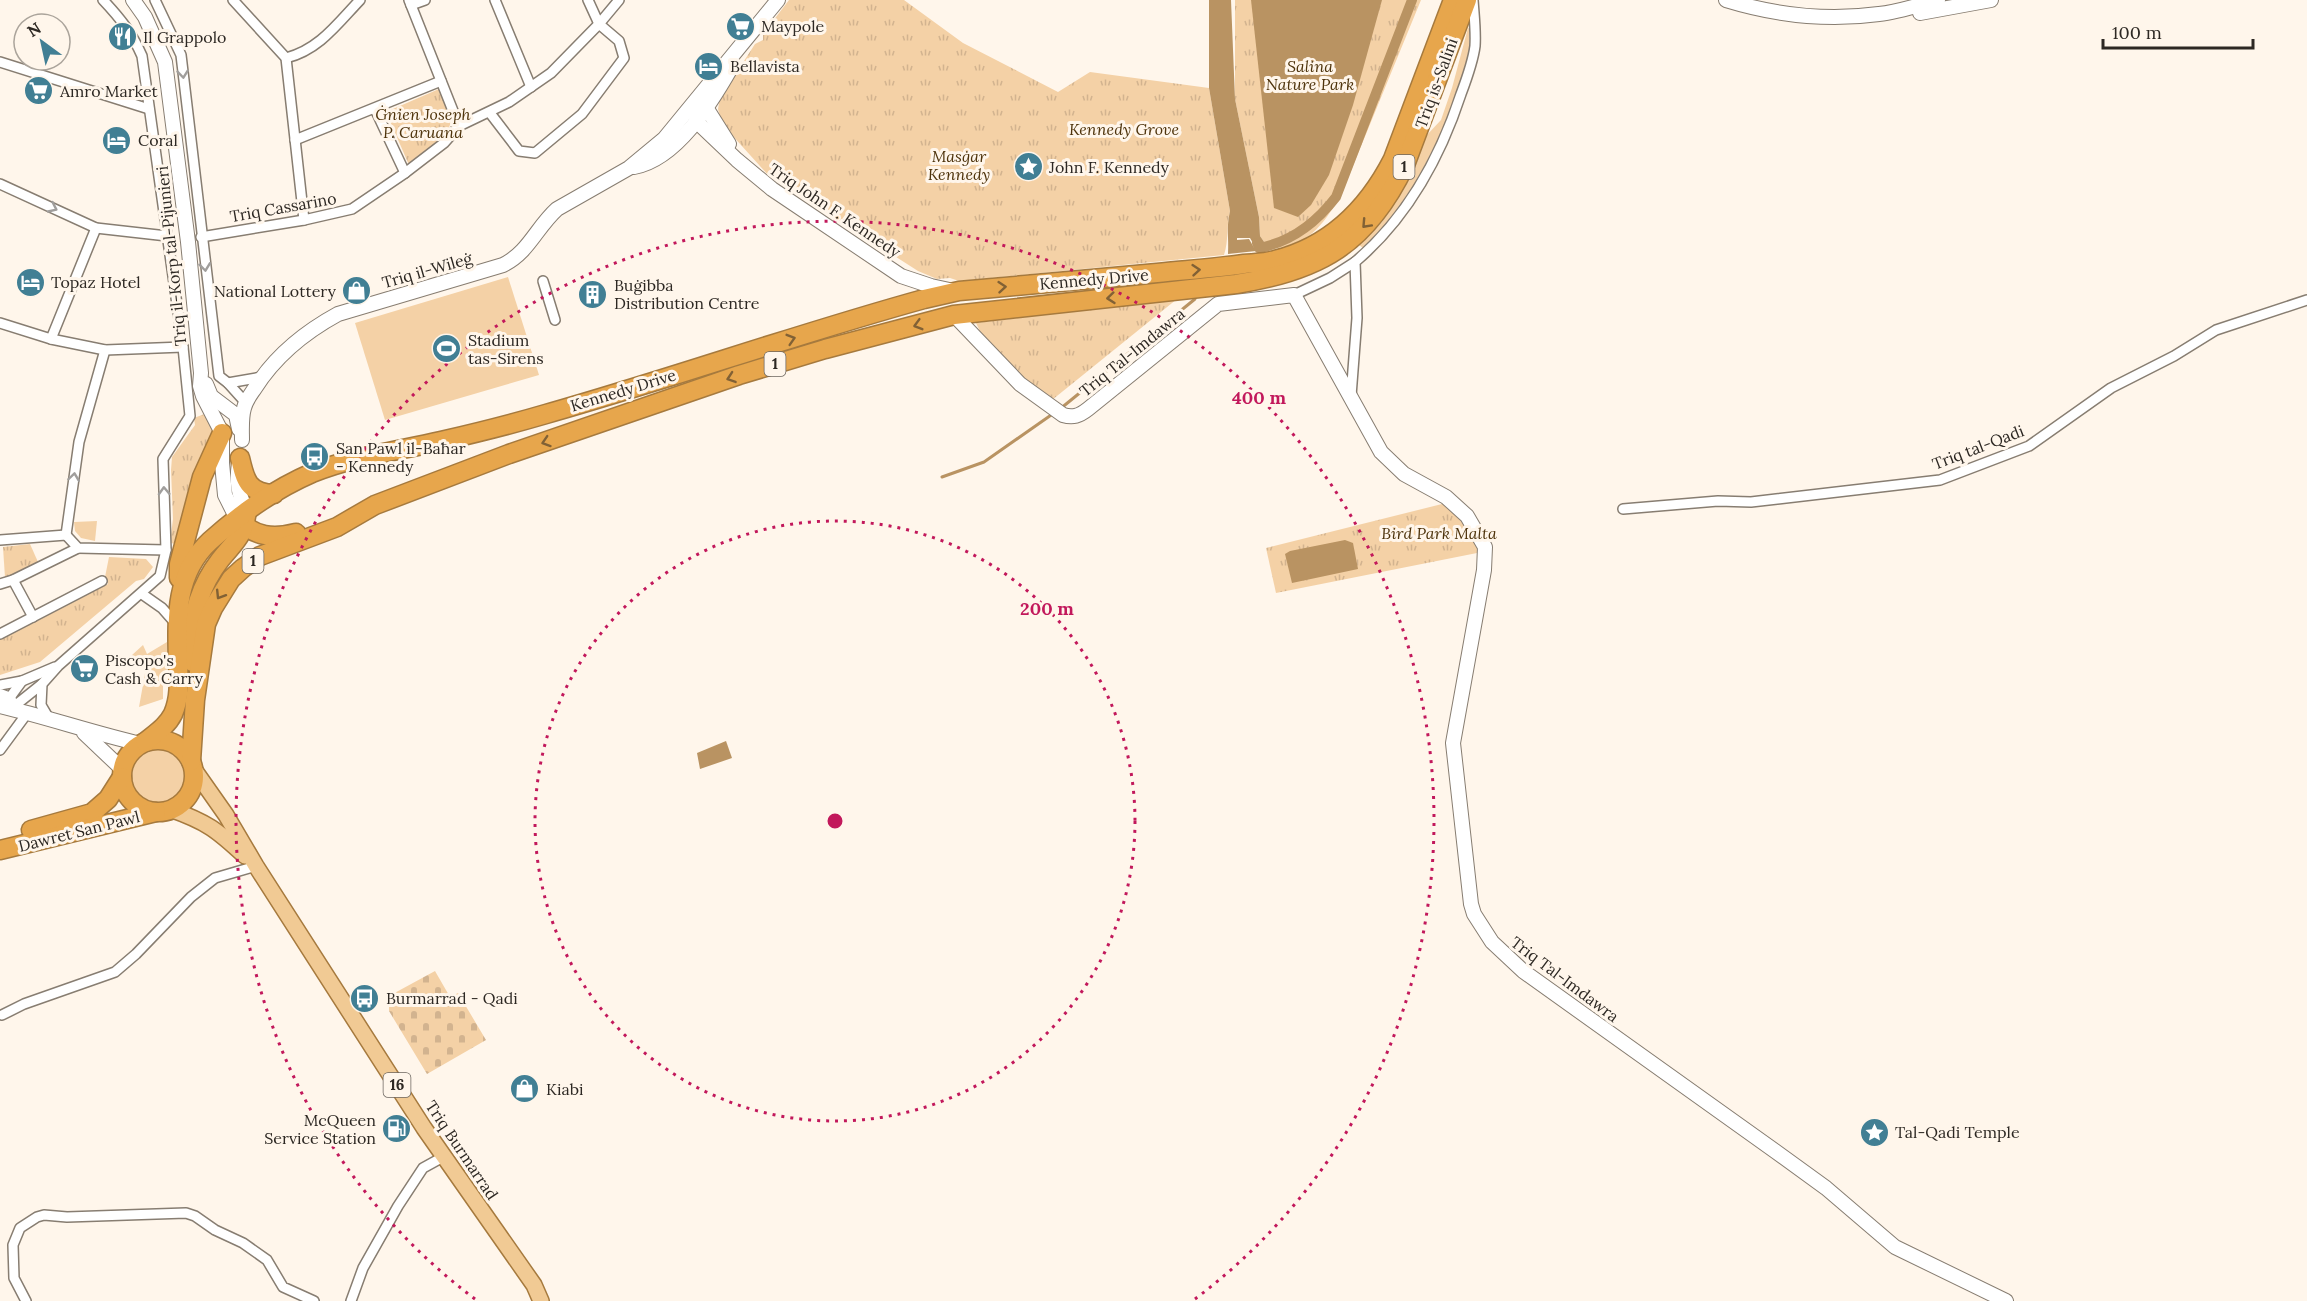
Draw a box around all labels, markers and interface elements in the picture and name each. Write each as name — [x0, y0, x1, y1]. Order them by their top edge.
supermarket icon: Maypole — [724, 10, 756, 42]
north arrow — [12, 12, 72, 72]
scale bar — [2103, 12, 2253, 50]
place label: Maypole — [761, 16, 824, 36]
text: N — [23, 18, 44, 41]
restaurant icon: Il Grappolo — [106, 21, 138, 53]
text: 100 m — [2112, 21, 2162, 44]
place label: Il Grappolo — [143, 27, 226, 47]
street label: Triq is-Salini — [1410, 35, 1462, 131]
hotel icon: Bellavista — [693, 50, 725, 82]
place label: Bellavista — [730, 56, 800, 76]
park label: Salina Nature Park — [1266, 56, 1354, 94]
one-way arrow — [176, 69, 189, 78]
supermarket icon: Amro Market — [23, 75, 55, 107]
place label: Amro Market — [59, 81, 159, 101]
park label: Ġnien Joseph P. Caruana — [375, 104, 471, 142]
park label: Kennedy Grove — [1069, 119, 1179, 139]
hotel icon: Coral — [101, 124, 133, 156]
place label: Coral — [138, 130, 178, 150]
park label: Masġar Kennedy — [928, 146, 990, 184]
place icon: John F. Kennedy — [1012, 151, 1044, 183]
road number: 1 — [1394, 155, 1414, 179]
place label: John F. Kennedy — [1048, 157, 1170, 177]
street label: Triq John F. Kennedy — [765, 158, 905, 262]
street label: Triq il-Korp tal-Pijunieri — [152, 165, 190, 347]
street label: Triq Cassarino — [228, 188, 338, 226]
one-way arrow — [47, 201, 58, 213]
one-way arrow — [1363, 217, 1374, 228]
street label: Triq il-Wileġ — [380, 247, 476, 292]
one-way arrow — [199, 263, 211, 272]
one-way arrow — [1192, 263, 1201, 276]
street label: Kennedy Drive — [1039, 264, 1150, 294]
hotel icon: Topaz Hotel — [14, 266, 46, 298]
place label: Topaz Hotel — [51, 272, 141, 292]
shop icon: National Lottery — [341, 275, 373, 307]
place label: Buġibba Distribution Centre — [614, 275, 760, 313]
building icon: Buġibba Distribution Centre — [577, 278, 609, 310]
place label: National Lottery — [214, 281, 337, 301]
one-way arrow — [998, 281, 1007, 294]
one-way arrow — [1106, 291, 1115, 303]
street label: Triq Tal-Imdawra — [1075, 303, 1189, 401]
one-way arrow — [913, 318, 924, 330]
place label: Stadium tas-Sirens — [468, 330, 544, 368]
sports icon: Stadium tas-Sirens — [431, 333, 463, 365]
one-way arrow — [785, 334, 796, 346]
road number: 1 — [764, 352, 786, 376]
street label: Kennedy Drive — [568, 364, 679, 416]
one-way arrow — [726, 370, 737, 383]
text: 400 m — [1232, 386, 1286, 409]
street label: Triq tal-Qadi — [1929, 420, 2027, 474]
one-way arrow — [541, 434, 552, 447]
place label: San Pawl il-Baħar - Kennedy — [336, 438, 466, 476]
bus stop icon: San Pawl il-Baħar - Kennedy — [299, 441, 331, 473]
one-way arrow — [67, 473, 80, 482]
one-way arrow — [158, 487, 171, 496]
park label: Bird Park Malta — [1381, 523, 1497, 543]
road number: 1 — [242, 549, 264, 573]
one-way arrow — [216, 589, 228, 599]
text: 200 m — [1020, 597, 1074, 620]
place label: Piscopo's Cash & Carry — [105, 650, 204, 688]
supermarket icon: Piscopo's Cash & Carry — [68, 653, 100, 685]
street label: Dawret San Pawl — [16, 806, 142, 856]
centre of rings — [825, 811, 845, 831]
street label: Triq Tal-Imdawra — [1507, 932, 1623, 1026]
bus stop icon: Burmarrad - Qadi — [349, 982, 381, 1014]
place label: Burmarrad - Qadi — [386, 988, 518, 1008]
road number: 16 — [384, 1073, 410, 1097]
shop icon: Kiabi — [509, 1073, 541, 1105]
place label: Kiabi — [546, 1079, 584, 1099]
street label: Triq Burmarrad — [421, 1097, 503, 1204]
place label: McQueen Service Station — [264, 1110, 376, 1148]
fuel station icon: McQueen Service Station — [381, 1113, 413, 1145]
place icon: Tal-Qadi Temple — [1858, 1116, 1890, 1148]
place label: Tal-Qadi Temple — [1895, 1122, 2020, 1142]

